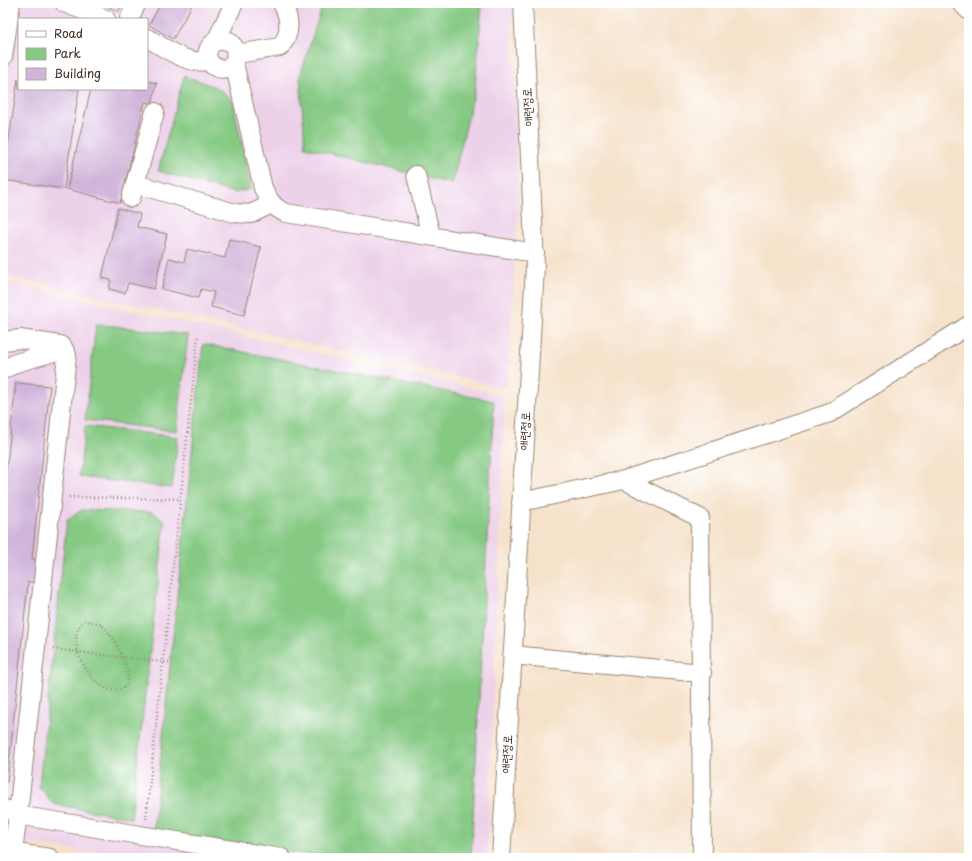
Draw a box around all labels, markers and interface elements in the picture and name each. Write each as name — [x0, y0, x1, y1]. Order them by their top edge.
legend — [18, 18, 148, 90]
text: Road — [54, 24, 83, 42]
text: Park — [54, 44, 81, 62]
text: Building — [54, 64, 101, 82]
street label: 애련정로 — [517, 87, 537, 127]
street label: 애련정로 — [514, 411, 534, 451]
street label: 애련정로 — [496, 734, 516, 774]

